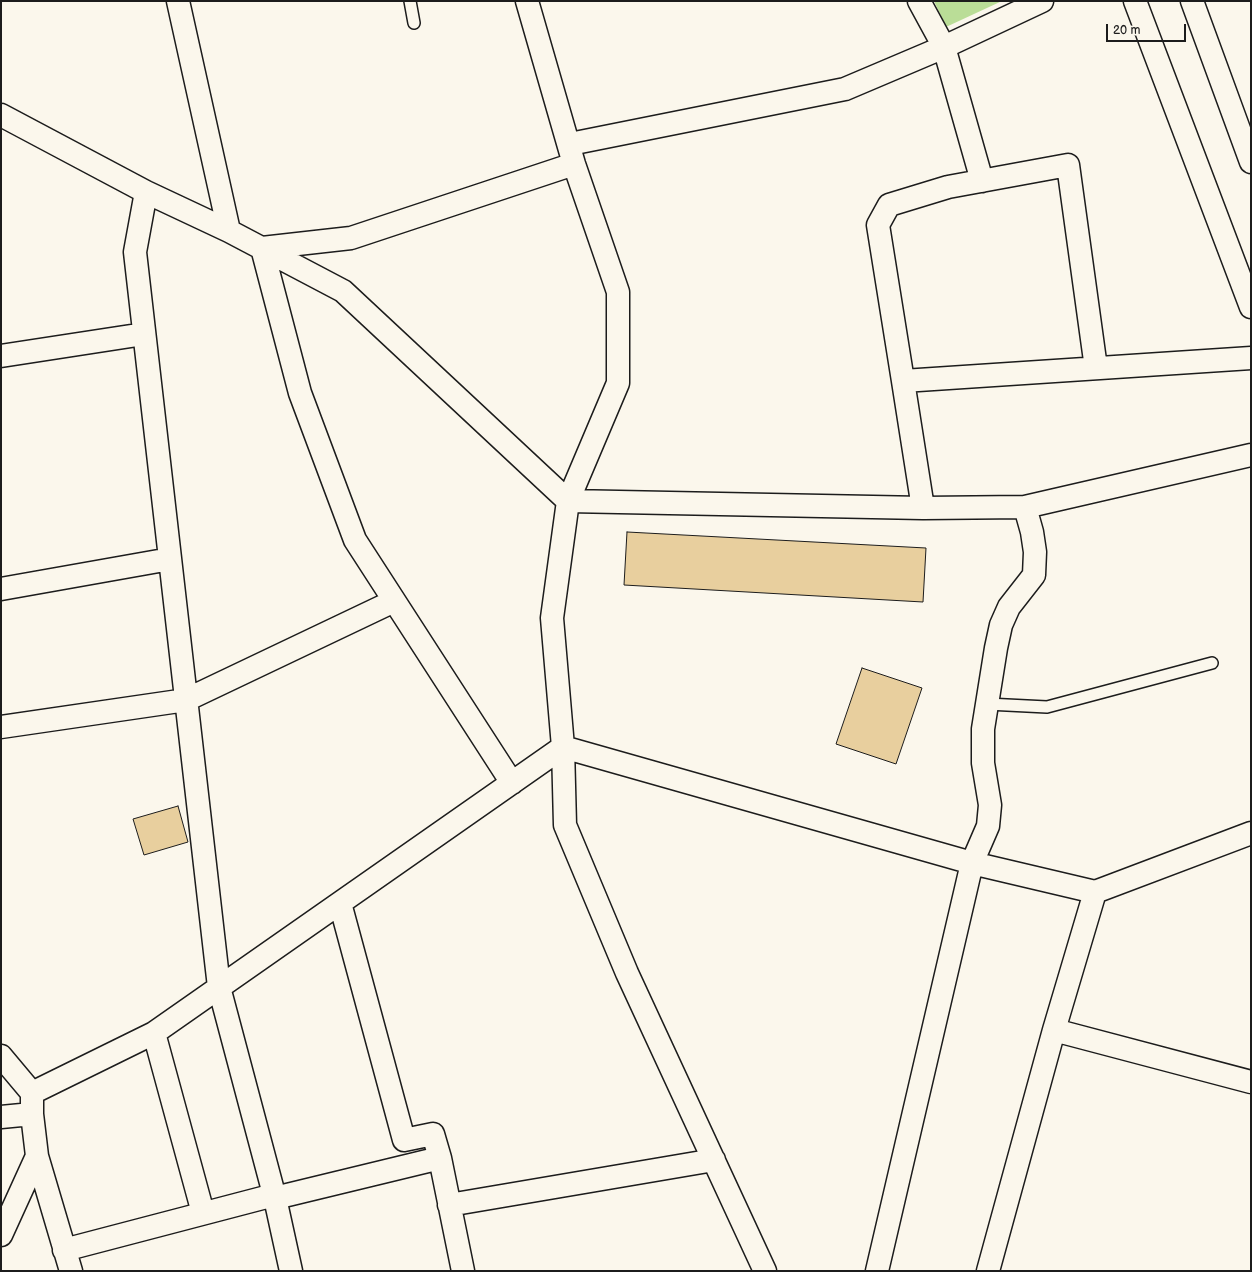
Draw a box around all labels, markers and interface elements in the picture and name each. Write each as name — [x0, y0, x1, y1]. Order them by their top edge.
scale bar — [1108, 16, 1188, 42]
text: 20 m — [1113, 23, 1140, 38]

